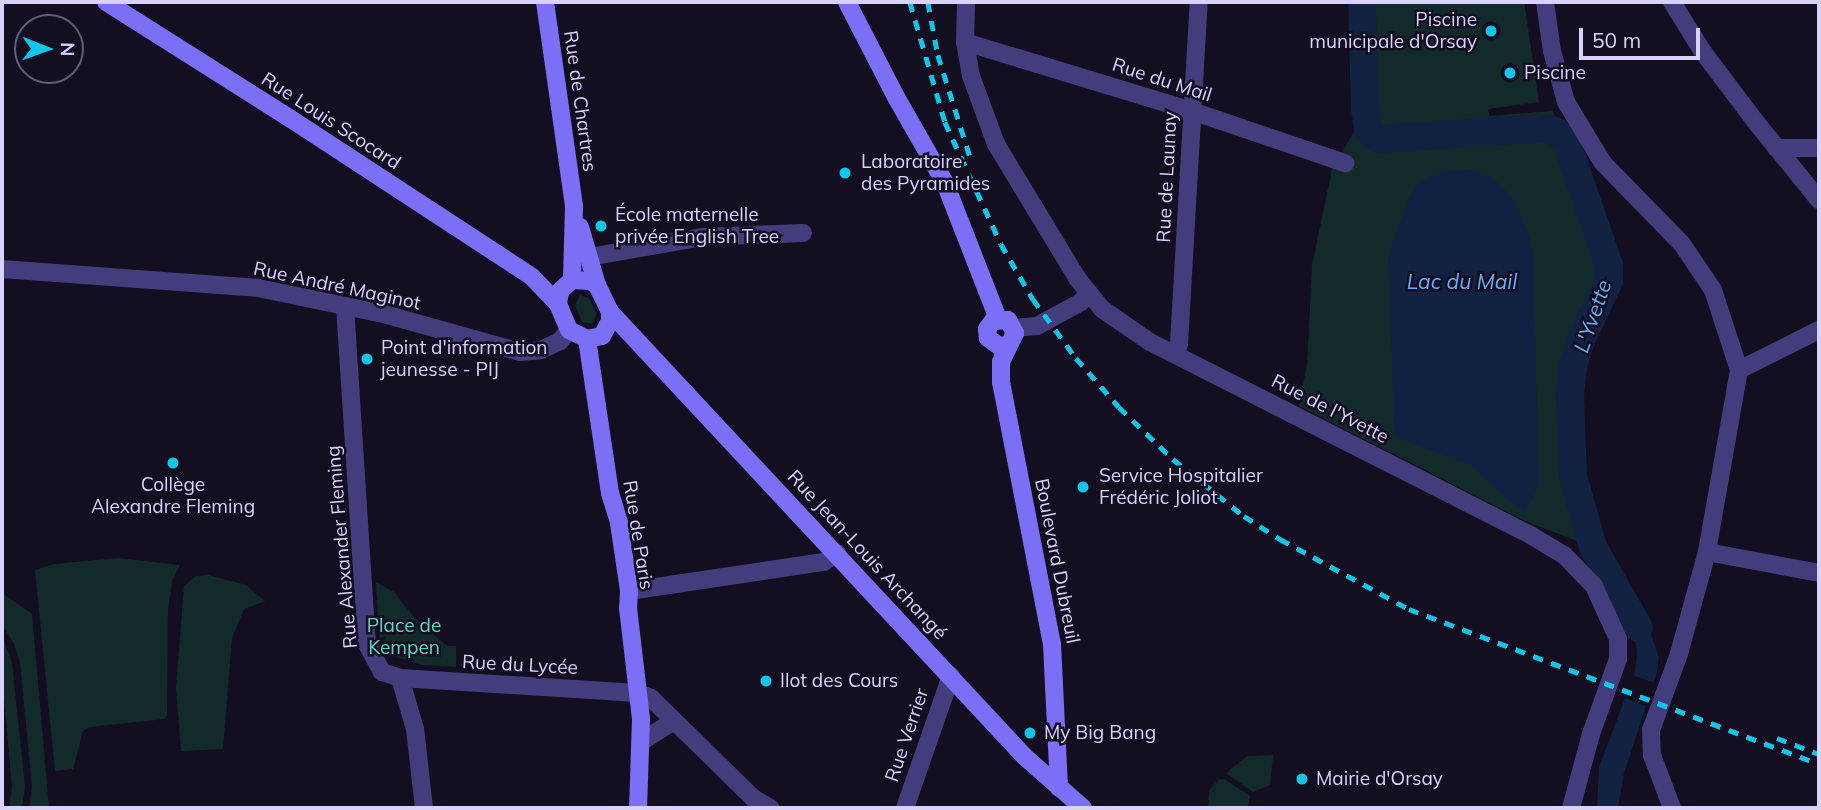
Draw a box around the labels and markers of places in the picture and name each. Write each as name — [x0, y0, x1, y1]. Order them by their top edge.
place label: Piscine municipale d'Orsay — [1309, 9, 1477, 53]
marker: Piscine municipale d'Orsay — [1483, 23, 1499, 39]
place label: Piscine — [1524, 62, 1586, 84]
marker: Piscine — [1502, 65, 1518, 81]
place label: Laboratoire des Pyramides — [861, 151, 990, 195]
marker: Laboratoire des Pyramides — [835, 163, 855, 183]
place label: École maternelle privée English Tree — [615, 204, 779, 248]
marker: École maternelle privée English Tree — [593, 218, 609, 234]
place label: Point d'information jeunesse - PIJ — [381, 337, 547, 381]
marker: Point d'information jeunesse - PIJ — [359, 351, 375, 367]
marker: Collège Alexandre Fleming — [165, 455, 181, 471]
place label: Service Hospitalier Frédéric Joliot — [1099, 465, 1263, 509]
place label: Collège Alexandre Fleming — [91, 474, 255, 518]
marker: Service Hospitalier Frédéric Joliot — [1073, 477, 1093, 497]
place label: Ilot des Cours — [780, 670, 898, 692]
marker: Ilot des Cours — [758, 673, 774, 689]
place label: My Big Bang — [1044, 722, 1156, 744]
marker: My Big Bang — [1022, 725, 1038, 741]
place label: Mairie d'Orsay — [1316, 768, 1443, 790]
marker: Mairie d'Orsay — [1294, 771, 1310, 787]

